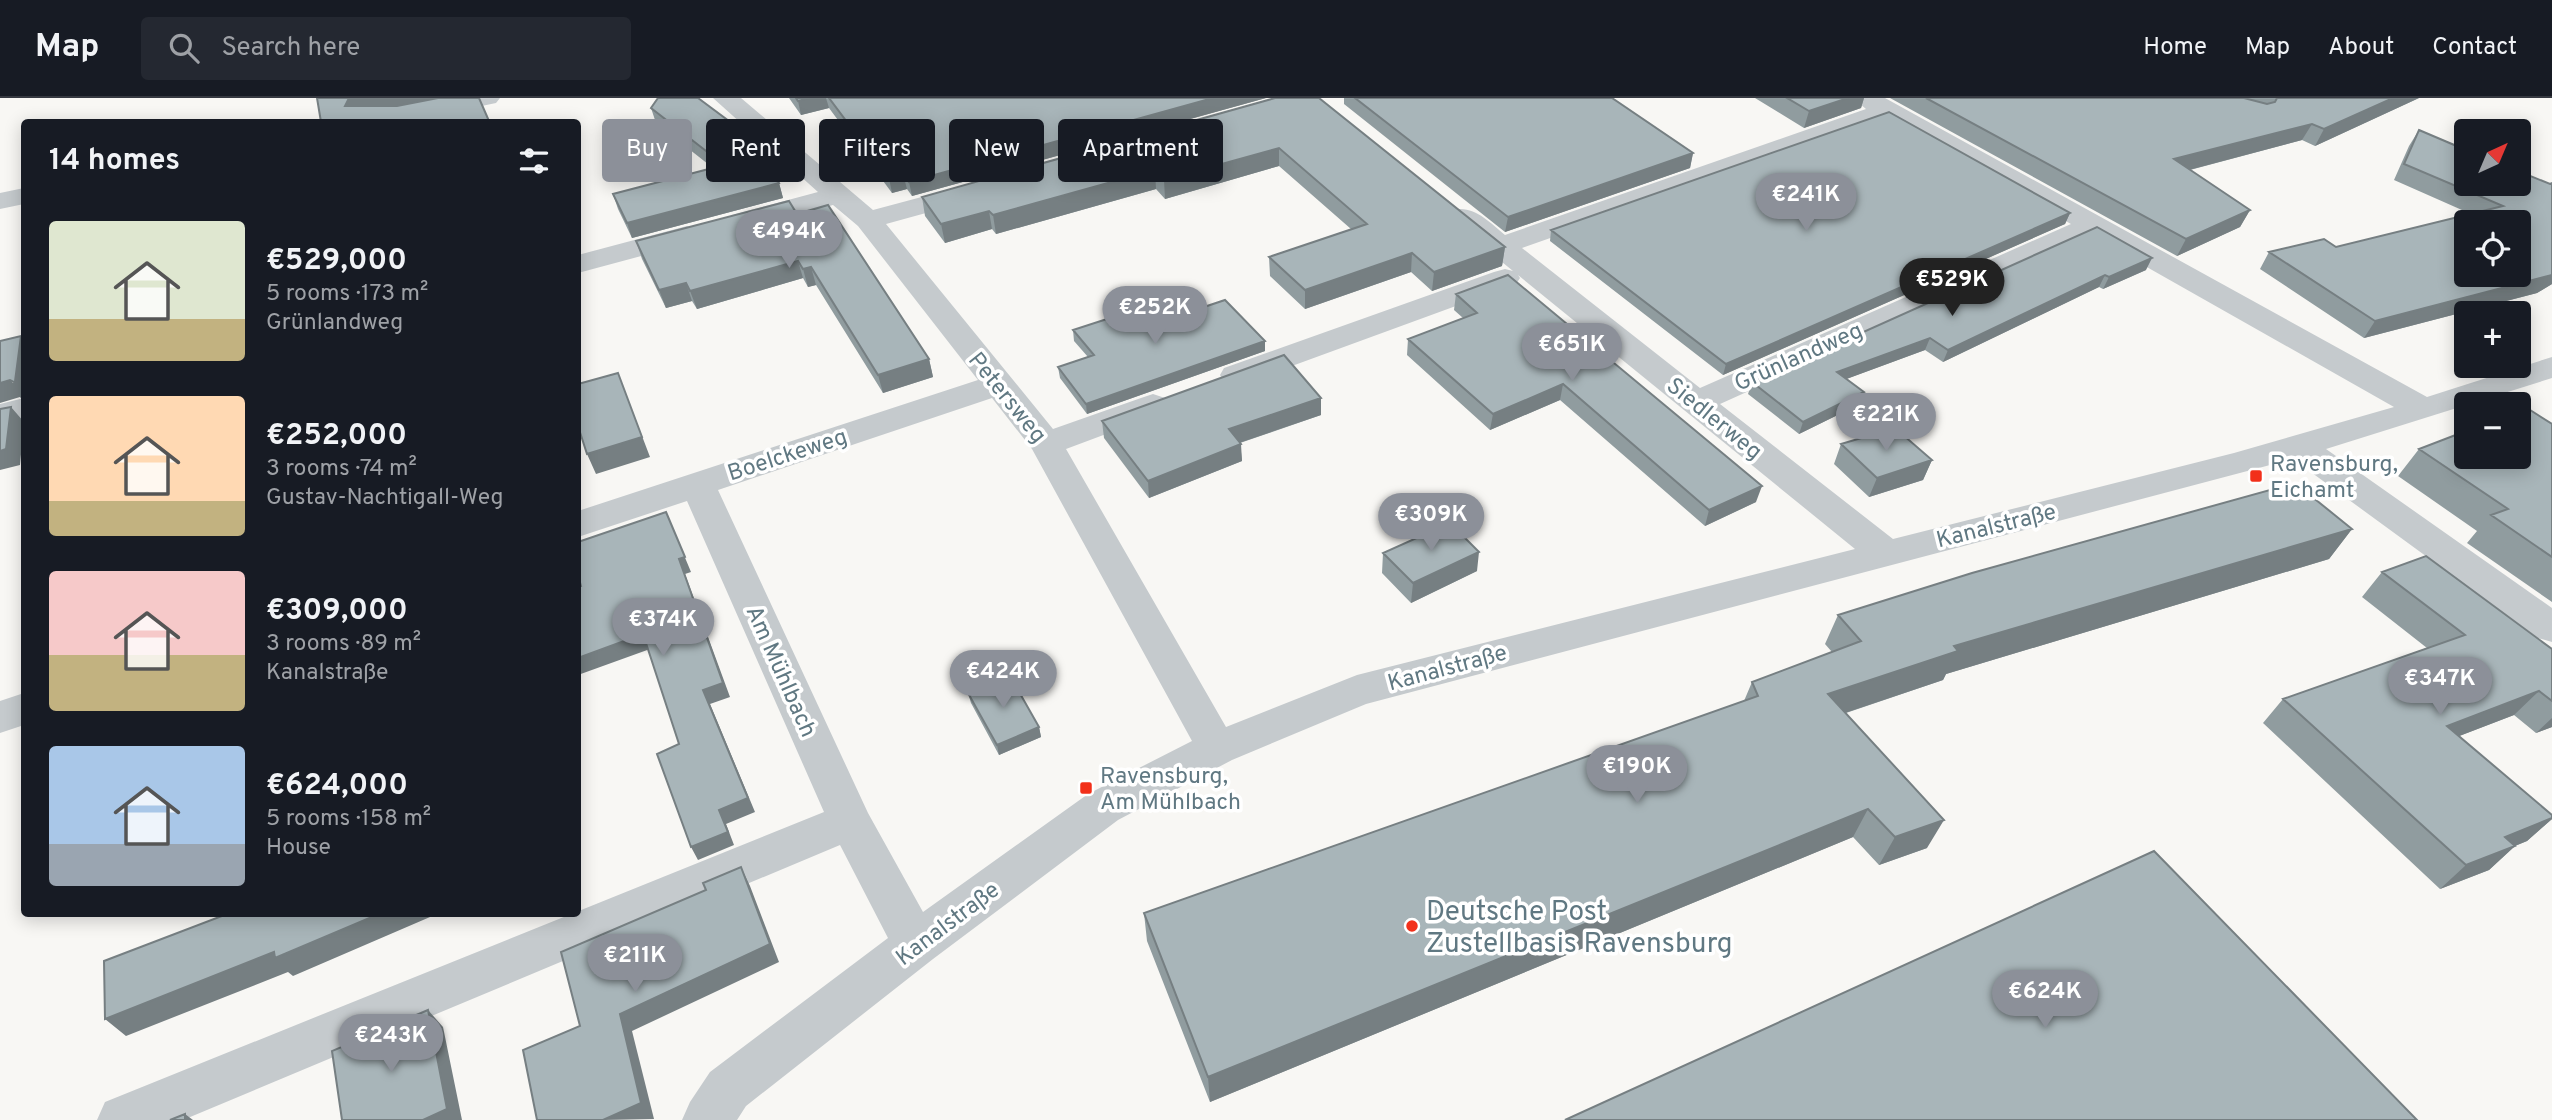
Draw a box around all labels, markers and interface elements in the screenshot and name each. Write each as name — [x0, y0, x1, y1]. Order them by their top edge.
search box — [141, 17, 631, 80]
text: Map — [35, 27, 99, 69]
icon: search — [165, 29, 203, 67]
text: Search here — [221, 32, 360, 65]
text: Home — [2143, 33, 2207, 63]
text: Map — [2245, 33, 2290, 63]
text: About — [2328, 33, 2394, 63]
text: Contact — [2432, 33, 2517, 63]
chip: Buy — [602, 119, 692, 182]
chip: Rent — [706, 119, 805, 182]
chip: Filters — [819, 119, 935, 182]
chip: New — [949, 119, 1044, 182]
chip: Apartment — [1058, 119, 1223, 182]
north arrow — [2454, 119, 2530, 196]
map controls — [2454, 119, 2531, 469]
icon: filters — [515, 142, 553, 180]
text: 14 homes — [49, 143, 180, 180]
pin: €241K — [1757, 174, 1855, 233]
text: €241K — [1772, 181, 1840, 210]
button: locate — [2454, 210, 2531, 287]
pin: €494K — [740, 211, 838, 270]
text: €494K — [752, 218, 826, 247]
text: €529,000 — [266, 243, 407, 280]
icon: home — [105, 249, 189, 333]
pin: €529K — [1903, 258, 2001, 318]
text: €529K — [1915, 266, 1989, 295]
text: 5 rooms · 173 m² — [266, 280, 428, 309]
pin: €252K — [1106, 286, 1204, 346]
text: €252K — [1118, 294, 1192, 323]
button: + — [2454, 301, 2531, 378]
text: Grünlandweg — [266, 309, 403, 338]
street label: Grünlandweg — [1730, 317, 1868, 399]
pin: €651K — [1523, 324, 1621, 383]
text: €651K — [1538, 331, 1606, 360]
street label: Petersweg — [960, 347, 1052, 450]
street label: Siedlerweg — [1660, 373, 1767, 467]
button: − — [2454, 392, 2531, 469]
pin: €221K — [1837, 394, 1935, 453]
text: €221K — [1852, 401, 1920, 430]
text: €252,000 — [266, 418, 407, 455]
street label: Boelckeweg — [724, 423, 851, 489]
icon: home — [105, 424, 189, 508]
place label: Ravensburg, Eichamt — [2270, 451, 2398, 506]
text: 3 rooms · 74 m² — [266, 455, 417, 484]
marker: Ravensburg, Eichamt — [2248, 468, 2264, 484]
text: Gustav-Nachtigall-Weg — [266, 484, 503, 513]
pin: €309K — [1382, 494, 1480, 553]
street label: Kanalstraße — [1934, 499, 2059, 556]
text: €309K — [1394, 501, 1468, 530]
text: €309,000 — [266, 593, 408, 630]
pin: €374K — [614, 598, 712, 658]
icon: home — [105, 599, 189, 683]
street label: Am Mühlbach — [738, 602, 822, 742]
text: €374K — [628, 606, 698, 635]
text: 3 rooms · 89 m² — [266, 630, 421, 659]
street label: Kanalstraße — [1385, 640, 1511, 699]
pin: €424K — [954, 650, 1052, 710]
text: €424K — [966, 658, 1040, 687]
pin: €347K — [2391, 658, 2489, 717]
text: Kanalstraße — [266, 659, 388, 688]
text: €347K — [2404, 665, 2476, 694]
pin: €190K — [1588, 746, 1686, 805]
text: €190K — [1602, 753, 1672, 782]
place label: Ravensburg, Am Mühlbach — [1100, 763, 1241, 818]
text: €624,000 — [266, 768, 408, 805]
icon: home — [105, 774, 189, 858]
marker: Ravensburg, Am Mühlbach — [1078, 780, 1094, 796]
text: 5 rooms · 158 m² — [266, 805, 431, 834]
text: House — [266, 834, 331, 863]
street label: Kanalstraße — [891, 877, 1006, 973]
place label: Deutsche Post Zustellbasis Ravensburg — [1426, 895, 1733, 963]
marker: Deutsche Post Zustellbasis Ravensburg — [1404, 918, 1420, 934]
pin: €211K — [586, 934, 684, 994]
text: €211K — [603, 942, 667, 971]
pin: €624K — [1996, 970, 2094, 1030]
text: €624K — [2008, 978, 2082, 1007]
pin: €243K — [342, 1014, 440, 1074]
text: €243K — [354, 1022, 428, 1051]

